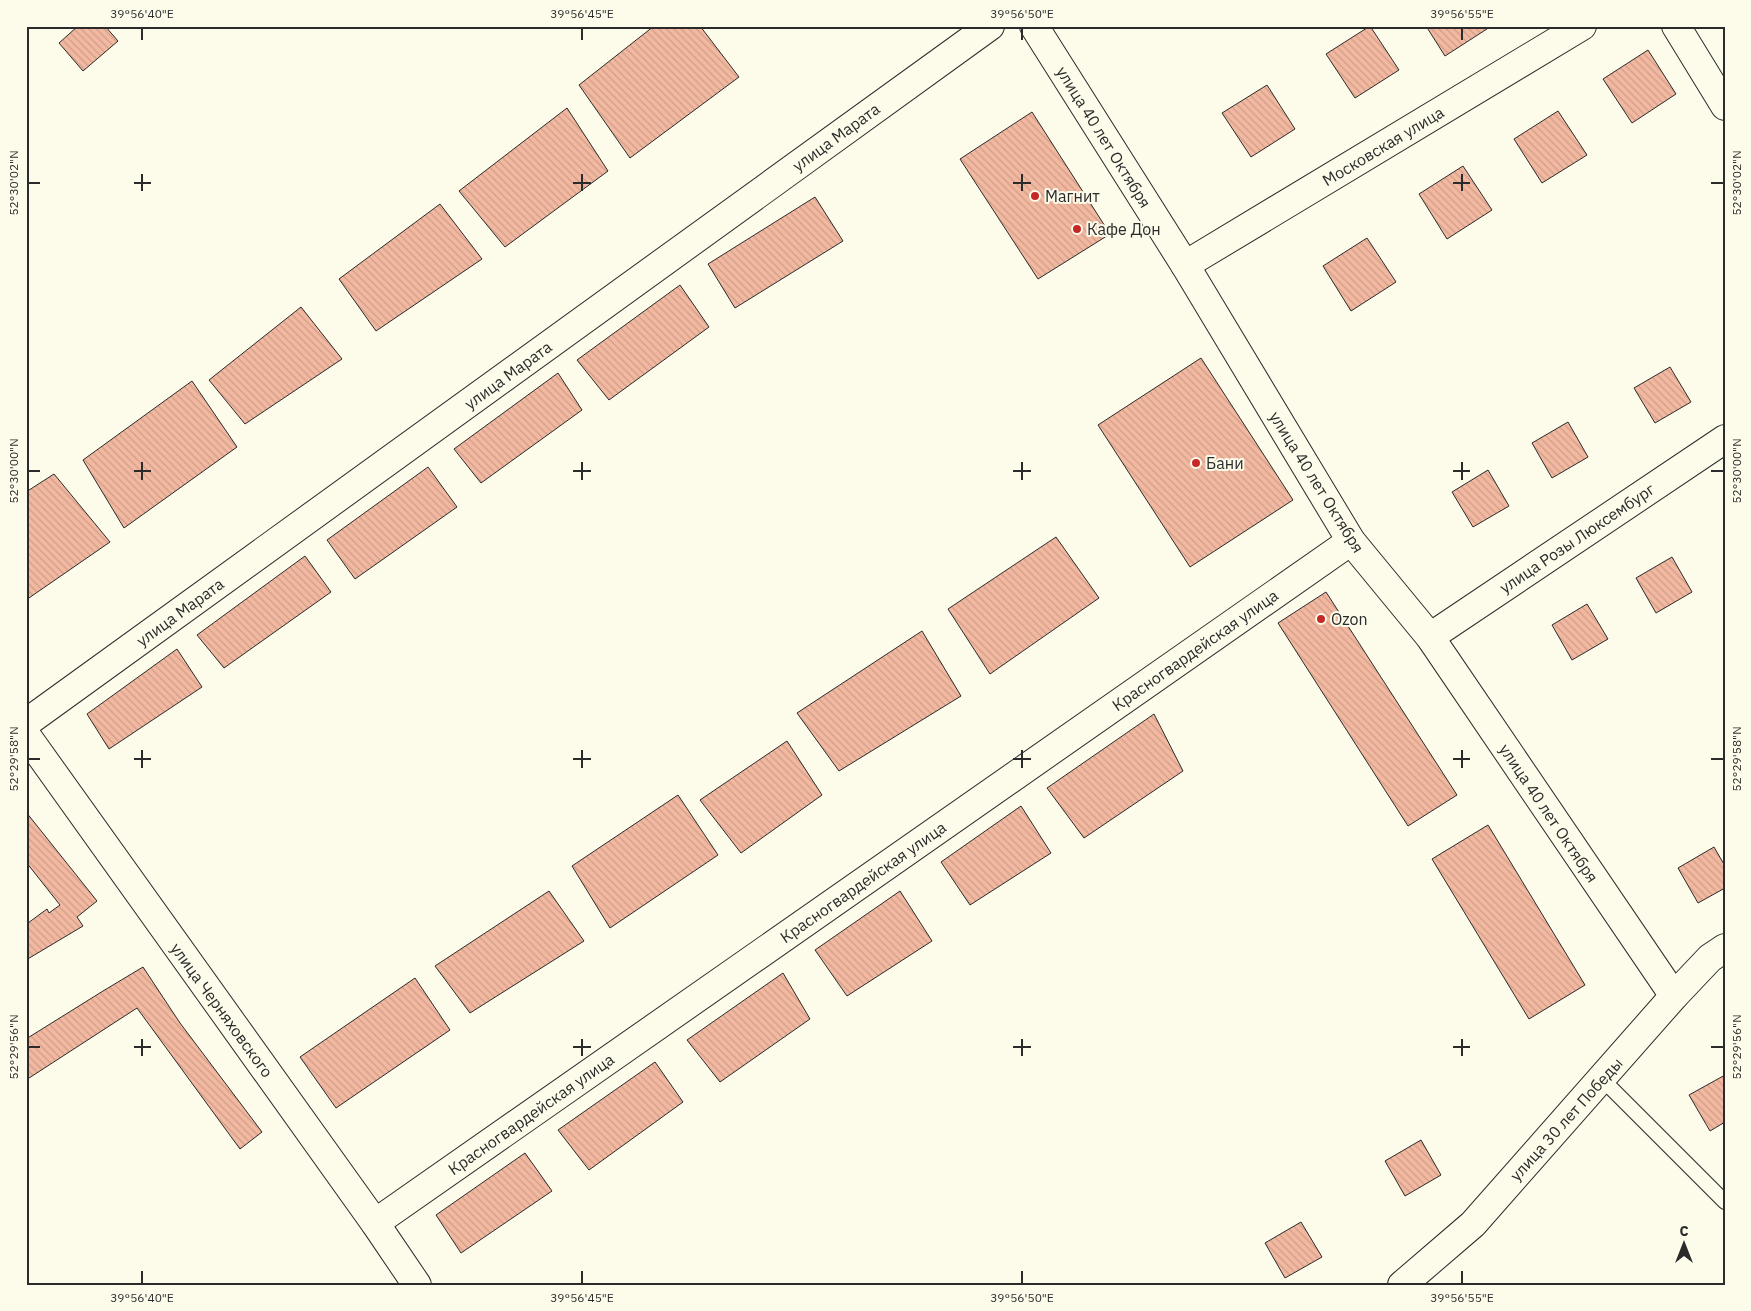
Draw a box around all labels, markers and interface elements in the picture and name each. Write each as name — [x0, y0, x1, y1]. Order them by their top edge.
text: 39°56'40"E — [110, 6, 174, 21]
text: 39°56'45"E — [550, 6, 614, 21]
text: 39°56'50"E — [990, 6, 1054, 21]
text: 39°56'55"E — [1430, 6, 1494, 21]
street label: улица 40 лет Октября — [1052, 63, 1156, 211]
street label: улица Марата — [788, 98, 884, 175]
street label: Московская улица — [1319, 102, 1448, 190]
text: 52°30'02"N — [6, 150, 21, 216]
text: 52°30'02"N — [1729, 150, 1744, 216]
place label: Магнит — [1045, 186, 1100, 206]
marker: Магнит — [1029, 190, 1041, 202]
place label: Кафе Дон — [1087, 219, 1161, 239]
marker: Кафе Дон — [1071, 223, 1083, 235]
street label: улица Марата — [460, 336, 556, 413]
street label: улица 40 лет Октября — [1265, 408, 1369, 556]
text: 52°30'00"N — [6, 438, 21, 504]
text: 52°30'00"N — [1729, 438, 1744, 504]
place label: Бани — [1206, 453, 1244, 473]
marker: Бани — [1190, 457, 1202, 469]
street label: улица Розы Люксембург — [1496, 479, 1658, 597]
street label: улица Марата — [132, 573, 228, 650]
street label: Красногвардейская улица — [1108, 585, 1282, 715]
place label: Ozon — [1331, 609, 1368, 629]
marker: Ozon — [1315, 613, 1327, 625]
text: 52°29'58"N — [6, 726, 21, 792]
text: 52°29'58"N — [1729, 726, 1744, 792]
street label: улица 40 лет Октября — [1495, 740, 1603, 886]
street label: Красногвардейская улица — [776, 817, 950, 947]
street label: улица Черняховского — [166, 939, 278, 1081]
text: 52°29'56"N — [6, 1014, 21, 1080]
text: 52°29'56"N — [1729, 1014, 1744, 1080]
street label: Красногвардейская улица — [444, 1049, 618, 1179]
street label: улица 30 лет Победы — [1505, 1053, 1627, 1185]
north arrow — [1658, 1218, 1708, 1268]
text: С — [1679, 1222, 1689, 1240]
text: 39°56'40"E — [110, 1290, 174, 1305]
text: 39°56'45"E — [550, 1290, 614, 1305]
text: 39°56'50"E — [990, 1290, 1054, 1305]
text: 39°56'55"E — [1430, 1290, 1494, 1305]

